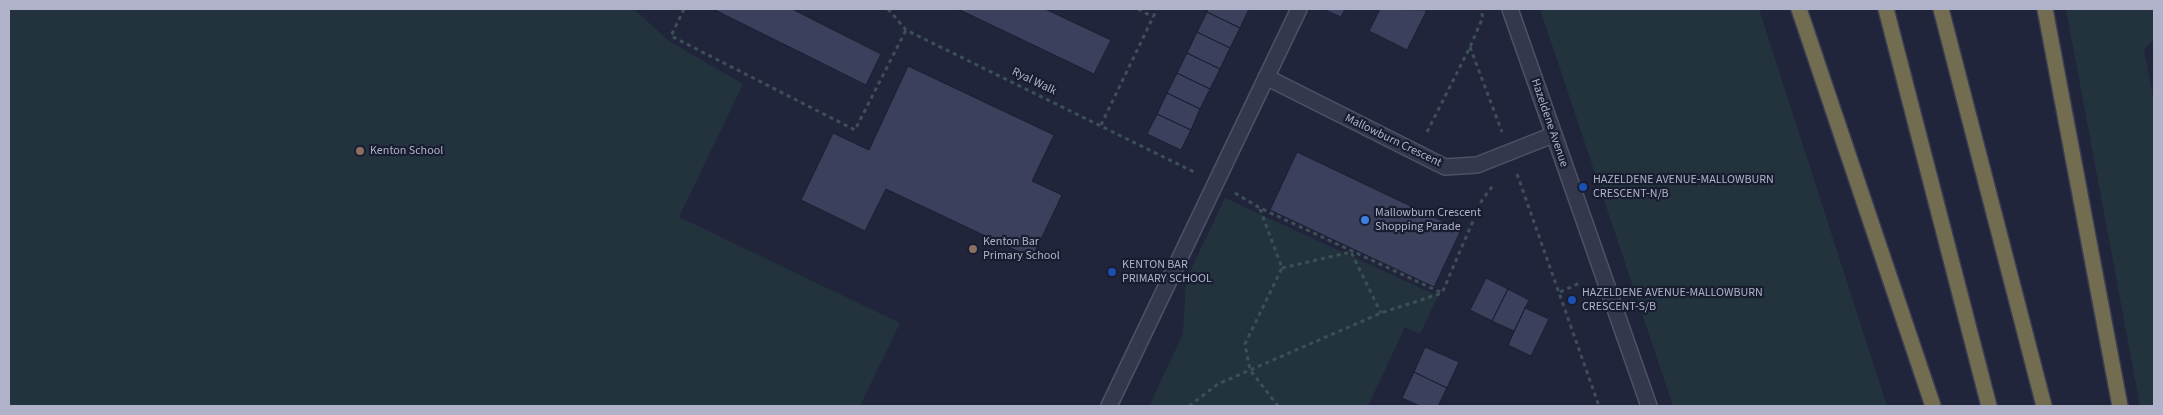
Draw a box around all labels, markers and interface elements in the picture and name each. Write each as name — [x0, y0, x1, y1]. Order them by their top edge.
street label: Ryal Walk — [1009, 65, 1059, 99]
street label: Hazeldene Avenue — [1527, 77, 1571, 169]
street label: Mallowburn Crescent — [1342, 111, 1444, 171]
place label: Kenton School — [370, 144, 443, 158]
marker: Kenton School — [354, 145, 366, 157]
place label: HAZELDENE AVENUE-MALLOWBURN CRESCENT-N/B — [1593, 173, 1774, 201]
marker: HAZELDENE AVENUE-MALLOWBURN CRESCENT-N/B — [1577, 181, 1589, 193]
place label: Mallowburn Crescent Shopping Parade — [1375, 206, 1481, 234]
marker: Mallowburn Crescent Shopping Parade — [1359, 214, 1371, 226]
place label: Kenton Bar Primary School — [983, 235, 1060, 263]
marker: Kenton Bar Primary School — [967, 243, 979, 255]
place label: KENTON BAR PRIMARY SCHOOL — [1122, 258, 1212, 286]
marker: KENTON BAR PRIMARY SCHOOL — [1106, 266, 1118, 278]
place label: HAZELDENE AVENUE-MALLOWBURN CRESCENT-S/B — [1582, 286, 1763, 314]
marker: HAZELDENE AVENUE-MALLOWBURN CRESCENT-S/B — [1566, 294, 1578, 306]

